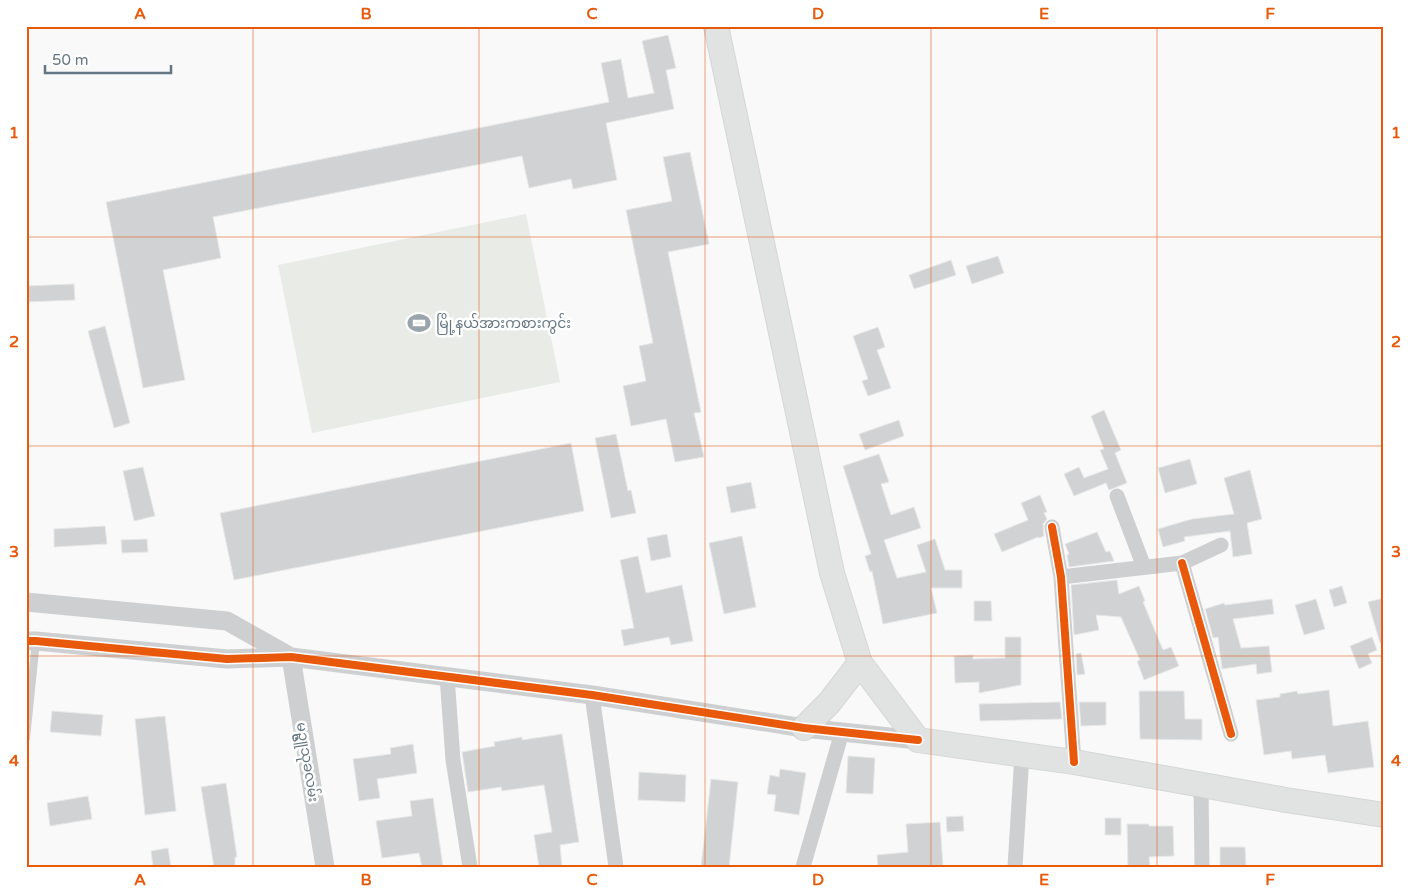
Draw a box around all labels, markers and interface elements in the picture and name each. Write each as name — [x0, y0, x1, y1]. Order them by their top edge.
text: A — [134, 4, 146, 24]
text: B — [360, 4, 372, 24]
text: C — [586, 4, 598, 24]
text: D — [812, 4, 824, 24]
text: E — [1039, 4, 1049, 24]
text: F — [1265, 4, 1275, 24]
scale bar — [45, 42, 171, 74]
text: 50 m — [52, 51, 89, 69]
text: 1 — [9, 123, 19, 143]
text: 1 — [1391, 123, 1401, 143]
sports icon: မြို့နယ်အားကစားကွင်း — [406, 310, 432, 336]
place label: မြို့နယ်အားကစားကွင်း — [436, 313, 571, 335]
text: 2 — [9, 332, 19, 352]
text: 2 — [1391, 332, 1401, 352]
text: 3 — [9, 542, 19, 562]
text: 3 — [1391, 542, 1401, 562]
street label: မဥ္ဇူသုခလမ်း — [290, 721, 324, 804]
text: 4 — [9, 751, 19, 771]
text: 4 — [1391, 751, 1401, 771]
text: A — [134, 870, 146, 890]
text: B — [360, 870, 372, 890]
text: C — [586, 870, 598, 890]
text: D — [812, 870, 824, 890]
text: E — [1039, 870, 1049, 890]
text: F — [1265, 870, 1275, 890]

